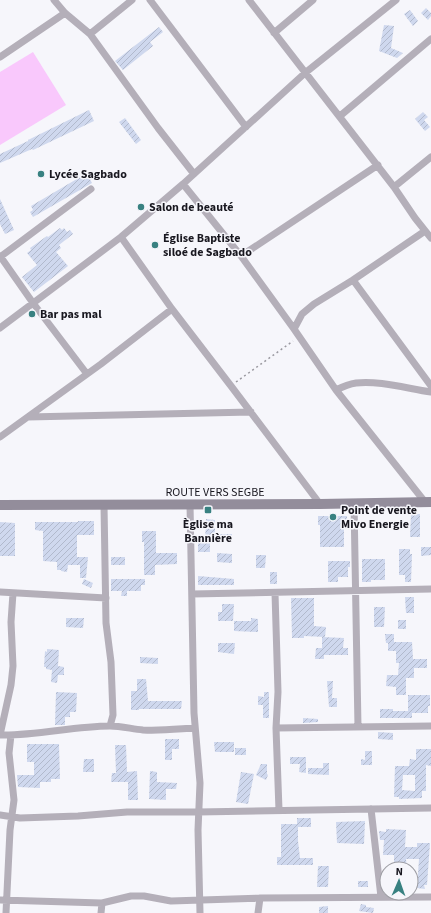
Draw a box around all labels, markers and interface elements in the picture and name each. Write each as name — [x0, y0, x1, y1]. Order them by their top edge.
place label: Lycée Sagbado — [49, 166, 127, 183]
marker: Lycée Sagbado — [36, 169, 46, 179]
place label: Salon de beauté — [149, 199, 234, 216]
marker: Salon de beauté — [136, 202, 146, 212]
place label: Église Baptiste siloé de Sagbado — [163, 230, 252, 261]
marker: Église Baptiste siloé de Sagbado — [150, 240, 160, 250]
place label: Bar pas mal — [40, 306, 102, 323]
marker: Bar pas mal — [27, 309, 37, 319]
street label: ROUTE VERS SEGBE — [165, 484, 265, 501]
place label: Point de vente Mivo Energie — [341, 502, 417, 533]
marker: Èglise ma Bannière — [203, 505, 213, 515]
marker: Point de vente Mivo Energie — [328, 512, 338, 522]
place label: Èglise ma Bannière — [183, 516, 233, 547]
north arrow — [379, 861, 419, 901]
text: N — [395, 864, 403, 879]

